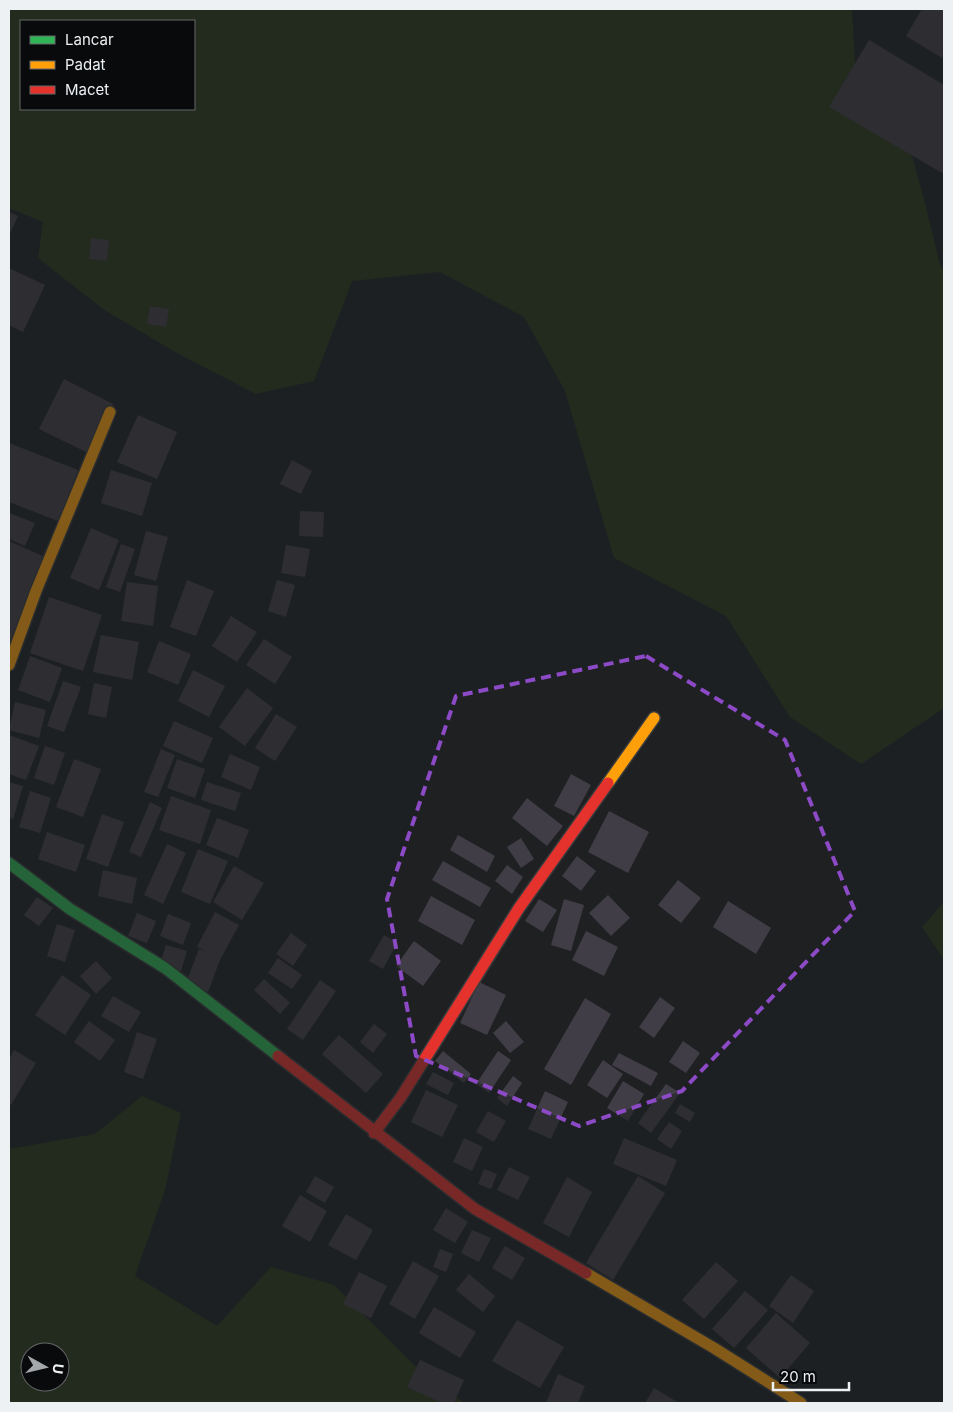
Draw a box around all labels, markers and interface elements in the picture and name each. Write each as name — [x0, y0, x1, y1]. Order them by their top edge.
legend — [20, 20, 195, 110]
text: Lancar — [65, 30, 114, 49]
text: Padat — [65, 55, 106, 74]
text: Macet — [65, 80, 109, 99]
north arrow — [20, 1342, 70, 1392]
scale bar — [773, 1360, 849, 1392]
text: U — [49, 1363, 67, 1375]
text: 20 m — [780, 1367, 816, 1386]

